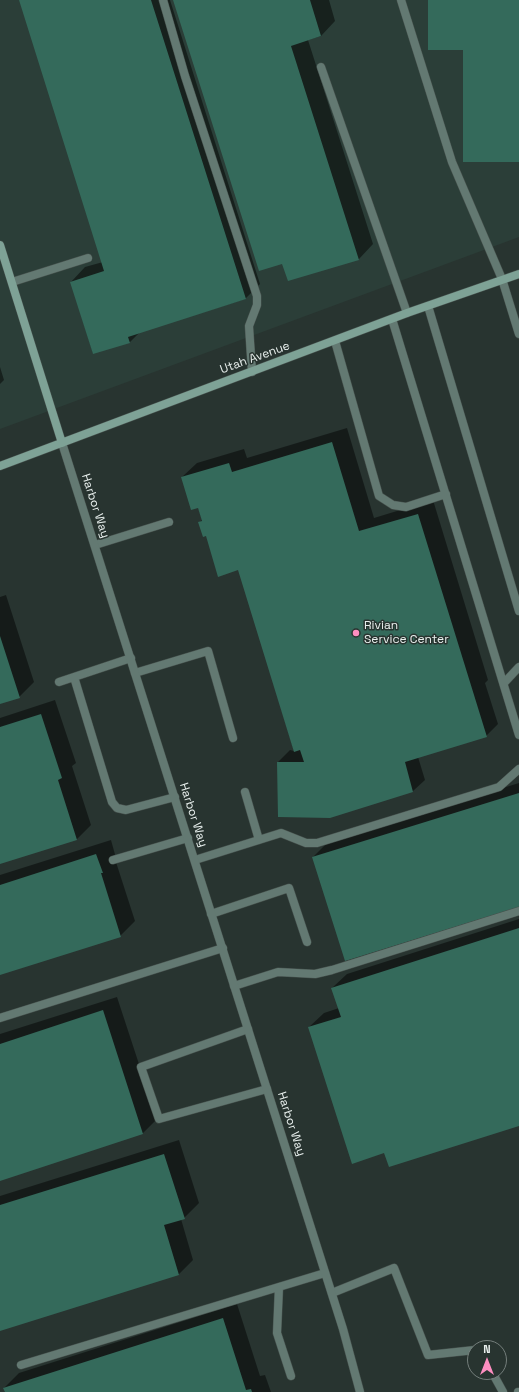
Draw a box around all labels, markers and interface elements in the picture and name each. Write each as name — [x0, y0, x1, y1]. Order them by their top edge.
street label: Utah Avenue — [218, 339, 292, 377]
street label: Harbor Way — [78, 472, 112, 540]
place label: Rivian Service Center — [364, 619, 449, 647]
marker: Rivian Service Center — [351, 628, 361, 638]
street label: Harbor Way — [176, 781, 210, 849]
street label: Harbor Way — [274, 1090, 308, 1158]
north arrow — [467, 1340, 507, 1380]
text: N — [483, 1342, 491, 1356]

